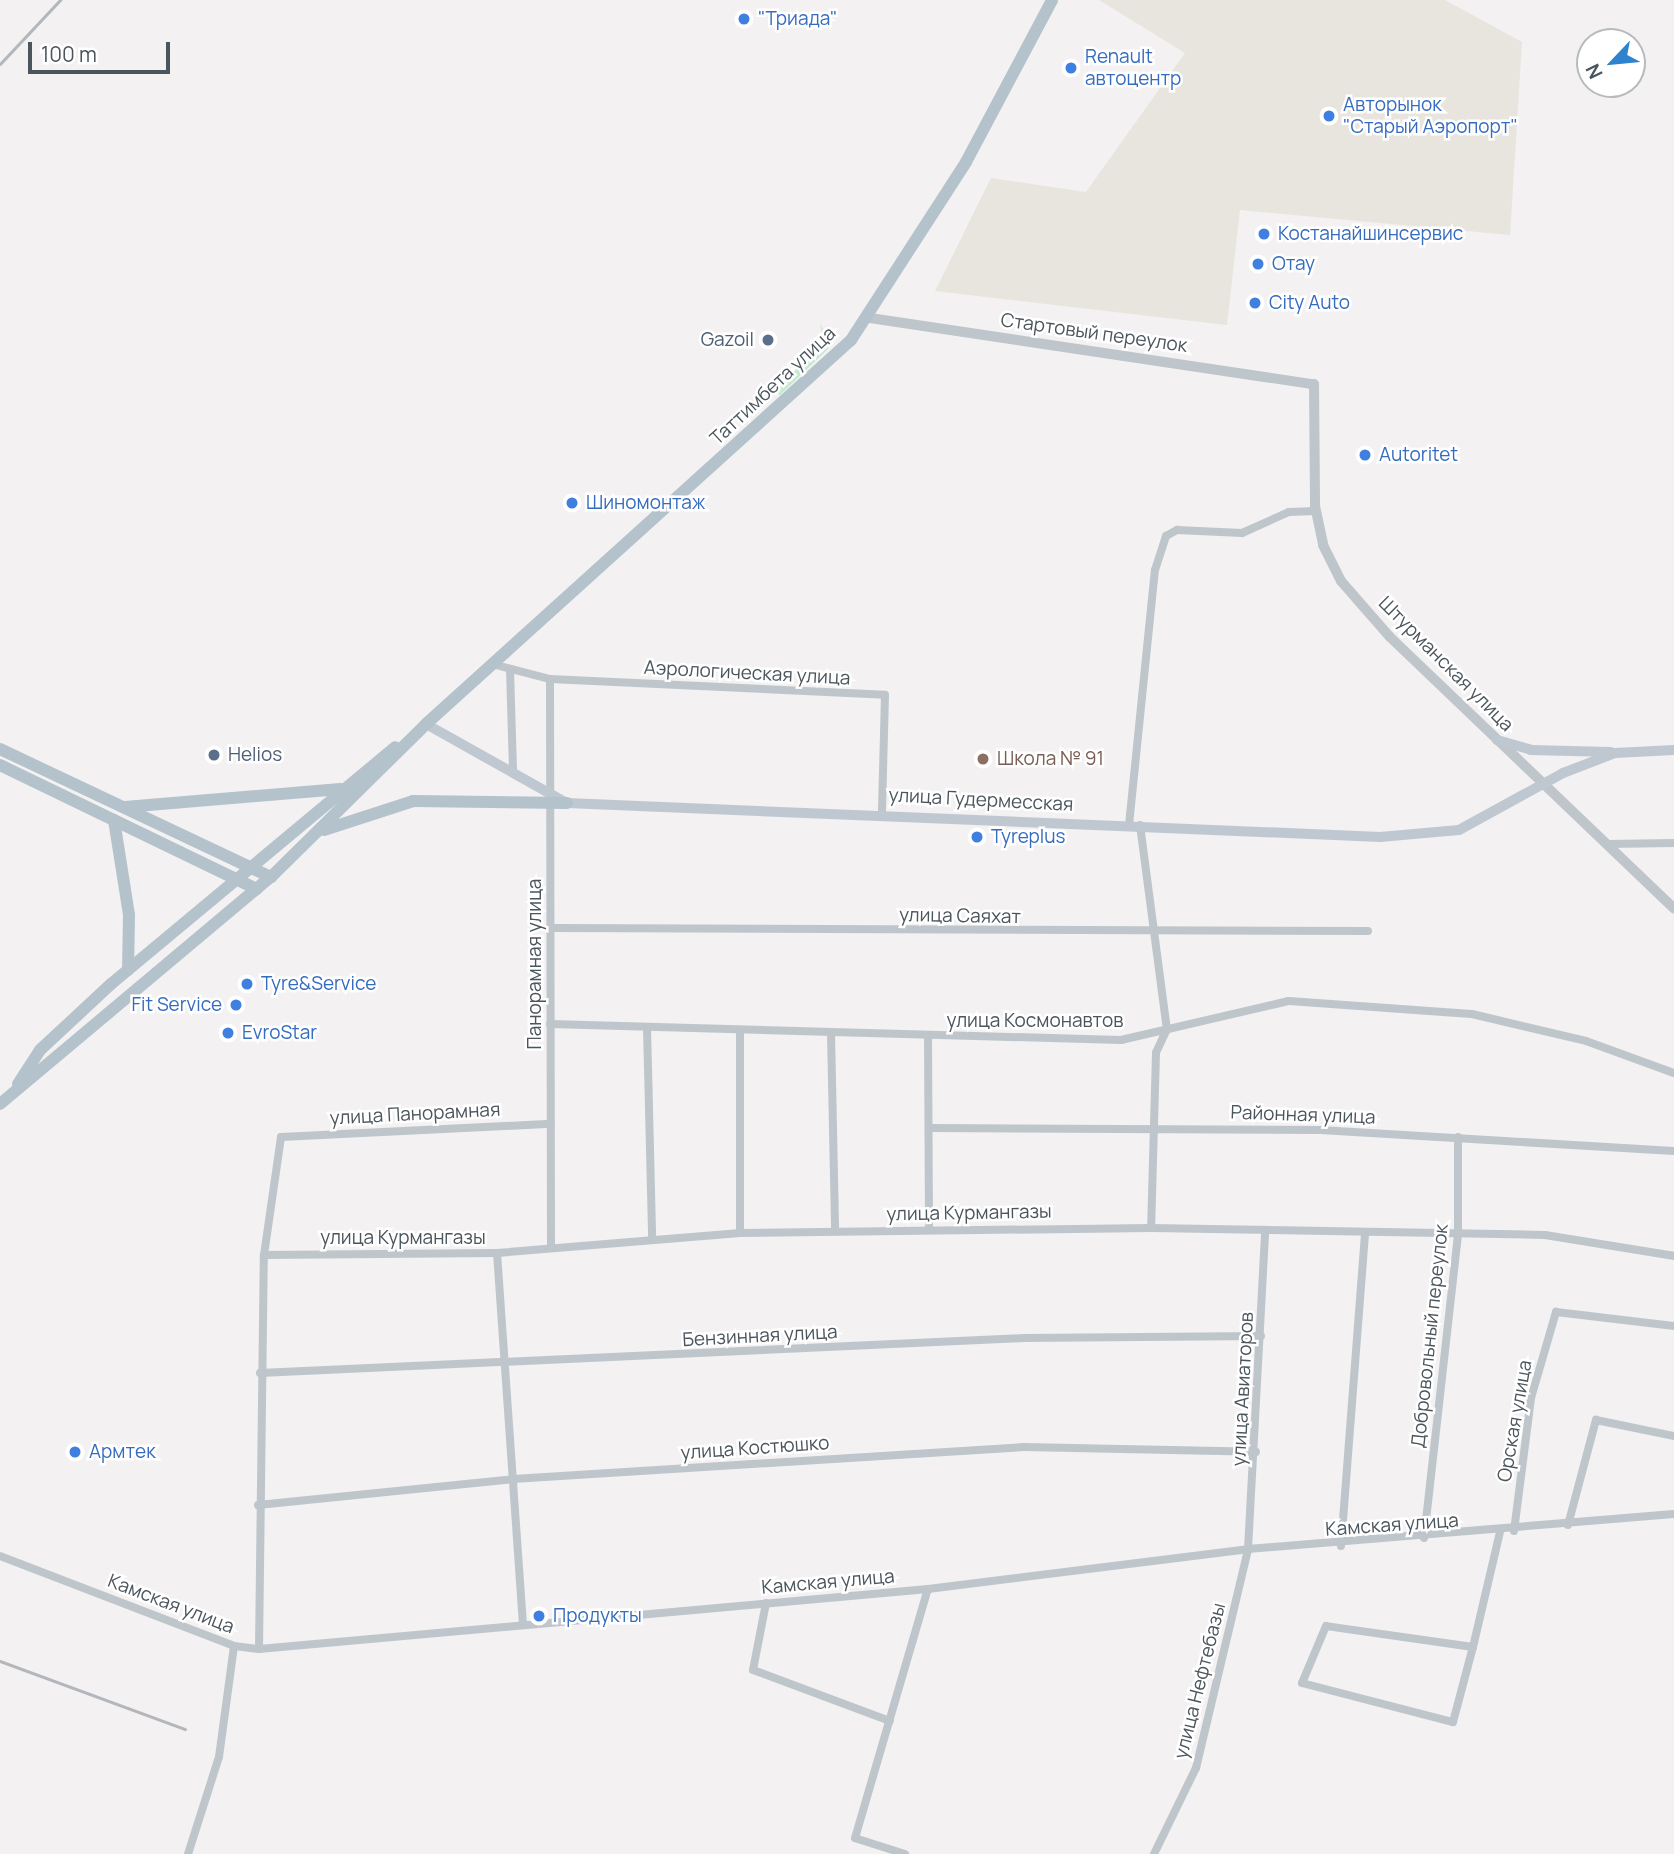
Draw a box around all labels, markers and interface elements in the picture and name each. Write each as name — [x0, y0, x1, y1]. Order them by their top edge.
place label: "Триада" — [758, 8, 837, 30]
marker: "Триада" — [736, 11, 752, 27]
scale bar — [32, 28, 173, 72]
north arrow — [1576, 28, 1646, 98]
text: 100 m — [41, 40, 97, 68]
place label: Renault автоцентр — [1085, 46, 1181, 90]
text: N — [1579, 59, 1609, 83]
marker: Renault автоцентр — [1063, 60, 1079, 76]
place label: Авторынок "Старый Аэропорт" — [1343, 94, 1518, 138]
marker: Авторынок "Старый Аэропорт" — [1321, 108, 1337, 124]
place label: Костанайшинсервис — [1278, 223, 1463, 245]
marker: Костанайшинсервис — [1256, 226, 1272, 242]
place label: Отау — [1272, 253, 1315, 275]
marker: Отау — [1250, 256, 1266, 272]
place label: City Auto — [1269, 292, 1350, 314]
marker: City Auto — [1247, 295, 1263, 311]
street label: Стартовый переулок — [999, 309, 1189, 357]
street label: Таттимбета улица — [706, 322, 840, 450]
place label: Gazoil — [701, 329, 754, 351]
marker: Gazoil — [760, 332, 776, 348]
place label: Autoritet — [1379, 444, 1458, 466]
marker: Autoritet — [1357, 447, 1373, 463]
place label: Шиномонтаж — [586, 492, 705, 514]
marker: Шиномонтаж — [564, 495, 580, 511]
street label: Штурманская улица — [1374, 592, 1518, 736]
street label: Аэрологическая улица — [643, 656, 851, 690]
place label: Helios — [228, 744, 282, 766]
marker: Helios — [206, 747, 222, 763]
place label: Школа № 91 — [997, 748, 1104, 770]
marker: Школа № 91 — [975, 751, 991, 767]
street label: улица Гудермесская — [888, 784, 1074, 816]
place label: Tyreplus — [991, 826, 1065, 848]
marker: Tyreplus — [969, 829, 985, 845]
street label: Панорамная улица — [524, 879, 546, 1049]
street label: улица Саяхат — [899, 904, 1021, 928]
place label: Tyre&Service — [261, 973, 376, 995]
marker: Tyre&Service — [239, 976, 255, 992]
place label: Fit Service — [131, 994, 222, 1016]
marker: Fit Service — [228, 997, 244, 1013]
street label: улица Космонавтов — [947, 1010, 1123, 1032]
place label: EvroStar — [242, 1022, 317, 1044]
marker: EvroStar — [220, 1025, 236, 1041]
street label: улица Панорамная — [329, 1098, 501, 1130]
street label: Районная улица — [1230, 1101, 1376, 1129]
street label: улица Курмангазы — [886, 1200, 1052, 1226]
street label: Добровольный переулок — [1407, 1223, 1453, 1449]
street label: улица Курмангазы — [320, 1227, 486, 1249]
street label: улица Авиаторов — [1228, 1311, 1258, 1467]
street label: Бензинная улица — [682, 1321, 838, 1351]
street label: Орская улица — [1493, 1358, 1537, 1484]
street label: улица Костюшко — [680, 1431, 830, 1465]
place label: Армтек — [89, 1441, 156, 1463]
marker: Армтек — [67, 1444, 83, 1460]
street label: Камская улица — [1325, 1509, 1459, 1541]
street label: Камская улица — [761, 1565, 895, 1599]
street label: Камская улица — [105, 1569, 237, 1639]
street label: улица Нефтебазы — [1170, 1601, 1230, 1761]
place label: Продукты — [553, 1605, 642, 1627]
marker: Продукты — [531, 1608, 547, 1624]

